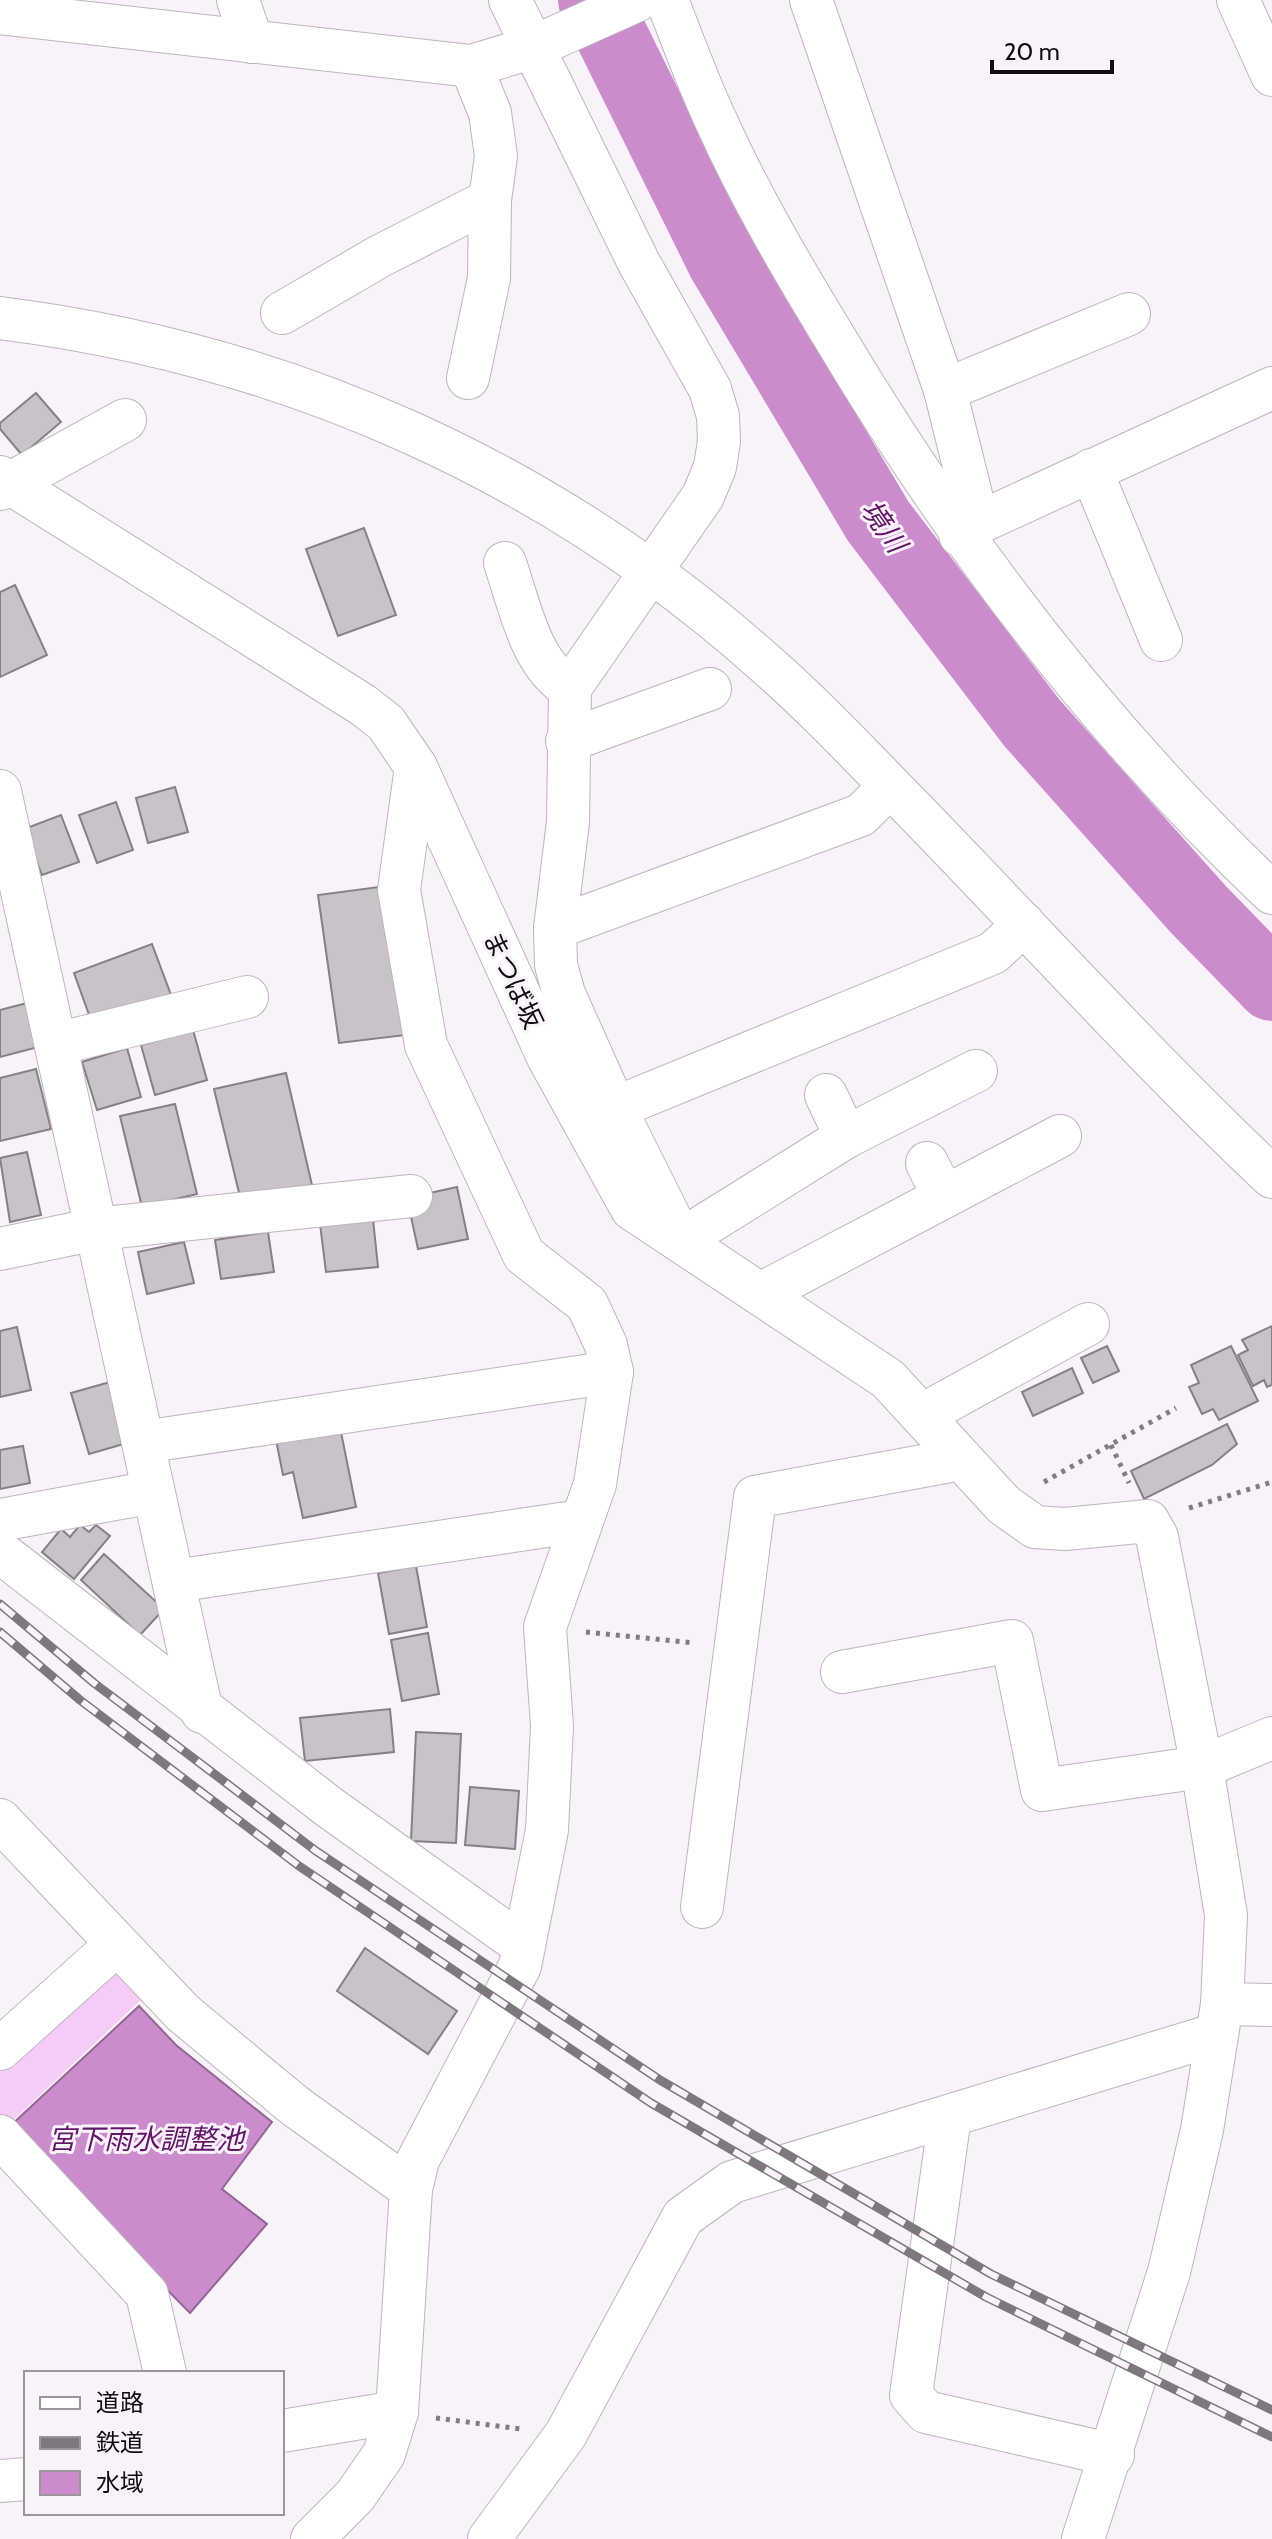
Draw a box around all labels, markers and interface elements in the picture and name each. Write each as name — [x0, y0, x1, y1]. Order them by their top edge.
scale bar — [992, 24, 1112, 74]
text: 20 m — [1004, 37, 1060, 66]
water label: 境川 — [854, 493, 916, 561]
street label: まつば坂 — [477, 926, 549, 1034]
water label: 宮下雨水調整池 — [48, 2122, 247, 2156]
legend — [24, 2371, 284, 2515]
text: 道路 — [96, 2388, 144, 2417]
text: 鉄道 — [96, 2428, 144, 2457]
text: 水域 — [96, 2468, 144, 2497]

